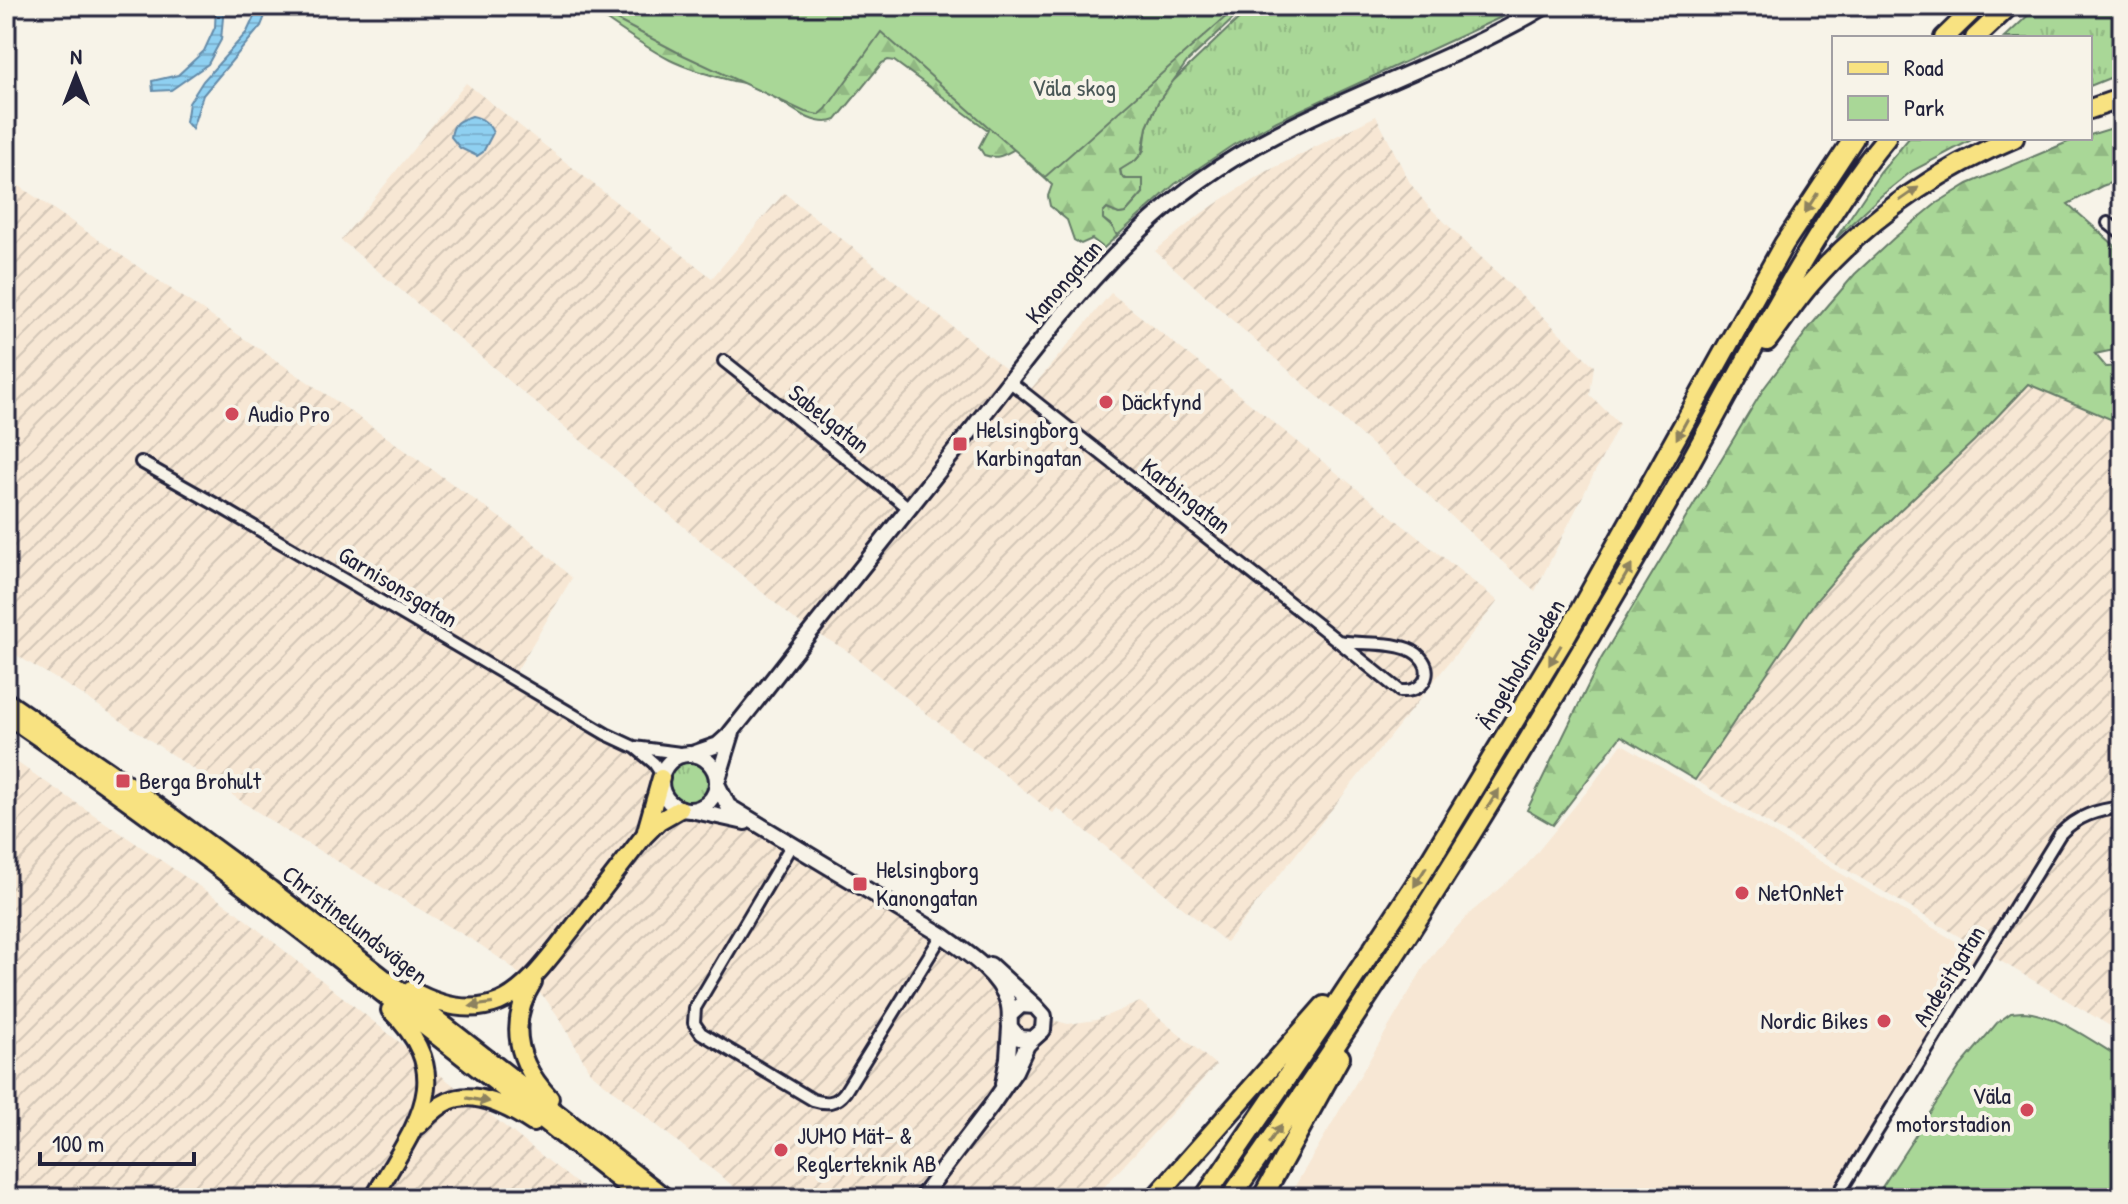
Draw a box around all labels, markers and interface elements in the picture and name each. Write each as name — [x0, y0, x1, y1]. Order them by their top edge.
north arrow — [36, 36, 116, 116]
legend — [1832, 36, 2092, 140]
text: N — [70, 41, 82, 71]
text: Road — [1904, 51, 1943, 83]
park label: Väla skog — [1032, 71, 1116, 103]
text: Park — [1904, 91, 1944, 123]
one-way arrow — [1898, 187, 1919, 202]
one-way arrow — [1805, 192, 1819, 214]
street label: Kanongatan — [1018, 232, 1109, 330]
street label: Sabelgatan — [782, 376, 877, 460]
place label: Däckfynd — [1122, 385, 1201, 417]
marker: Däckfynd — [1097, 393, 1115, 411]
place label: Audio Pro — [248, 397, 330, 429]
marker: Audio Pro — [223, 405, 241, 423]
place label: Helsingborg Karbingatan — [976, 413, 1082, 473]
one-way arrow — [1676, 417, 1689, 440]
marker: Helsingborg Karbingatan — [951, 435, 969, 453]
street label: Karbingatan — [1135, 450, 1238, 540]
street label: Garnisonsgatan — [333, 538, 464, 634]
one-way arrow — [1619, 564, 1633, 586]
street label: Ängelholmsleden — [1469, 592, 1572, 735]
one-way arrow — [1548, 644, 1562, 666]
place label: Berga Brohult — [139, 764, 262, 796]
marker: Berga Brohult — [114, 772, 132, 790]
one-way arrow — [1486, 788, 1500, 810]
place label: Helsingborg Kanongatan — [876, 853, 979, 913]
street label: Christinelundsvägen — [276, 857, 435, 991]
one-way arrow — [1413, 866, 1427, 888]
marker: Helsingborg Kanongatan — [851, 875, 869, 893]
place label: NetOnNet — [1758, 876, 1844, 908]
marker: NetOnNet — [1733, 884, 1751, 902]
street label: Andesitgatan — [1905, 919, 1992, 1032]
one-way arrow — [468, 999, 493, 1012]
place label: Nordic Bikes — [1760, 1004, 1868, 1036]
marker: Nordic Bikes — [1875, 1012, 1893, 1030]
place label: Väla motorstadion — [1896, 1079, 2011, 1139]
one-way arrow — [465, 1094, 490, 1107]
marker: Väla motorstadion — [2018, 1101, 2036, 1119]
scale bar — [40, 1116, 194, 1166]
place label: JUMO Mät- & Reglerteknik AB — [797, 1119, 937, 1179]
one-way arrow — [1267, 1123, 1282, 1145]
text: 100 m — [52, 1127, 104, 1159]
marker: JUMO Mät- & Reglerteknik AB — [772, 1141, 790, 1159]

